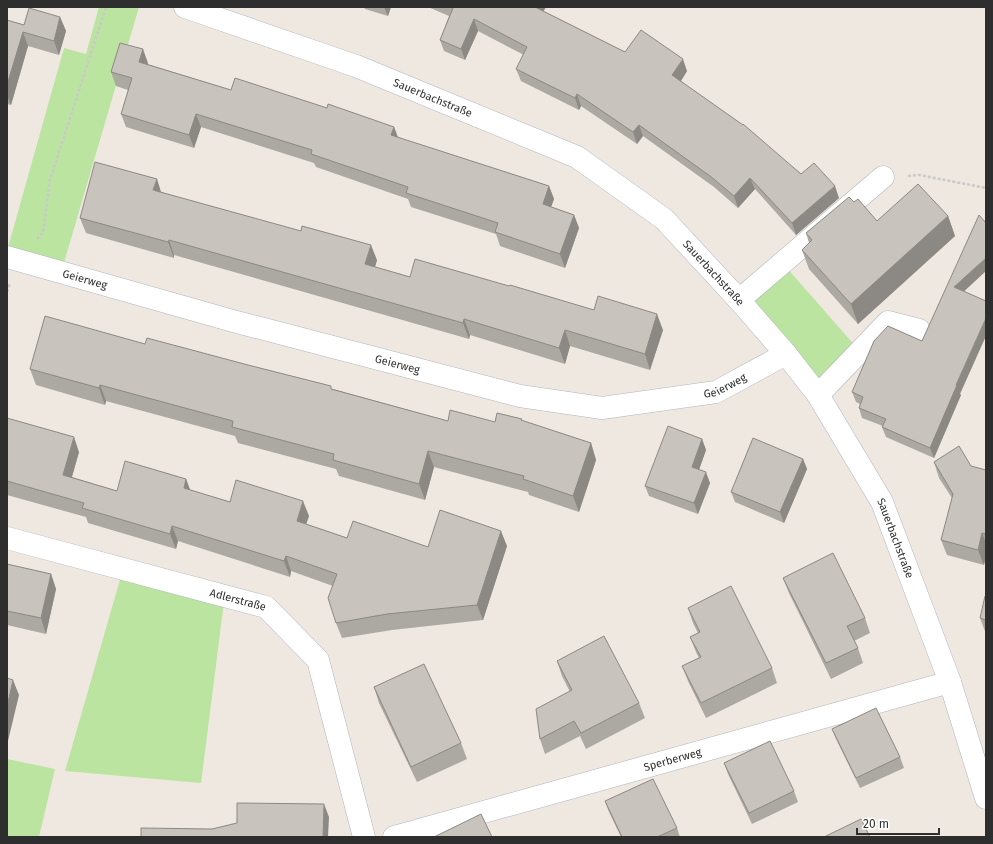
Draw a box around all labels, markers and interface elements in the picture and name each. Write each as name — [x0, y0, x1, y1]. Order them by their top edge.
street label: Sauerbachstraße — [391, 76, 474, 120]
street label: Sauerbachstraße — [680, 238, 747, 308]
street label: Geierweg — [61, 267, 109, 292]
street label: Geierweg — [374, 352, 422, 377]
street label: Geierweg — [703, 371, 749, 401]
street label: Sauerbachstraße — [874, 496, 916, 580]
street label: Adlerstraße — [208, 586, 267, 614]
street label: Sperberweg — [642, 746, 703, 774]
scale bar — [857, 810, 939, 836]
text: 20 m — [863, 817, 889, 831]

